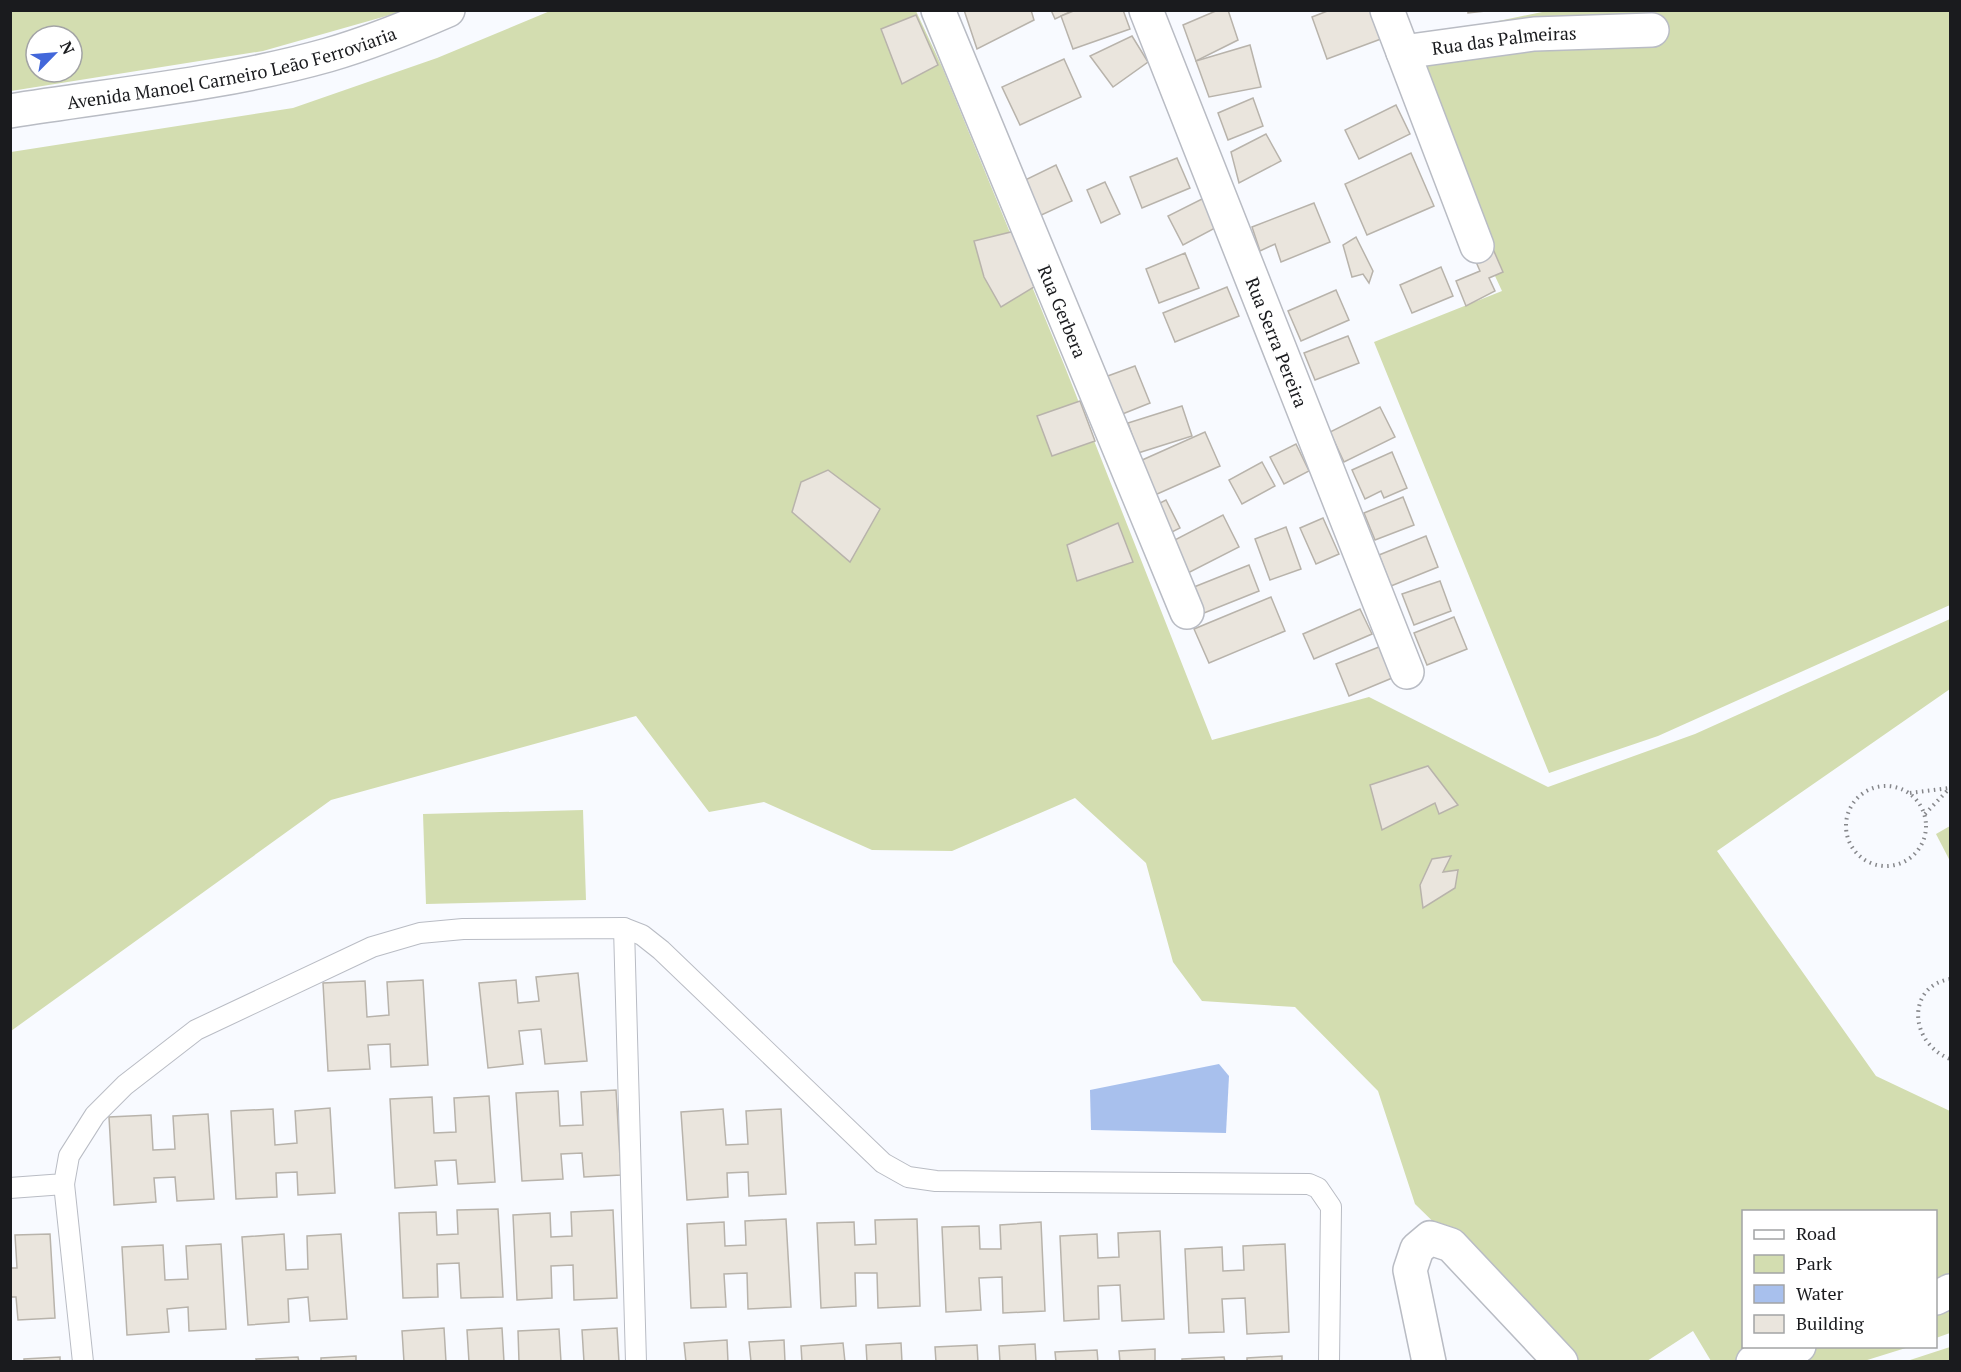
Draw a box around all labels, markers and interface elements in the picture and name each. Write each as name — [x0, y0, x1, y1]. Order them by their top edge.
street label: Avenida Manoel Carneiro Leão Ferroviaria — [65, 21, 400, 114]
street label: Rua das Palmeiras — [1430, 21, 1577, 60]
north arrow — [24, 24, 84, 84]
text: N — [55, 38, 80, 58]
street label: Rua Gerbera — [1033, 261, 1093, 361]
street label: Rua Serra Pereira — [1240, 274, 1313, 411]
legend — [1742, 1210, 1937, 1348]
text: Road — [1796, 1221, 1836, 1245]
text: Park — [1796, 1251, 1833, 1275]
text: Water — [1796, 1281, 1843, 1305]
text: Building — [1796, 1311, 1864, 1335]

